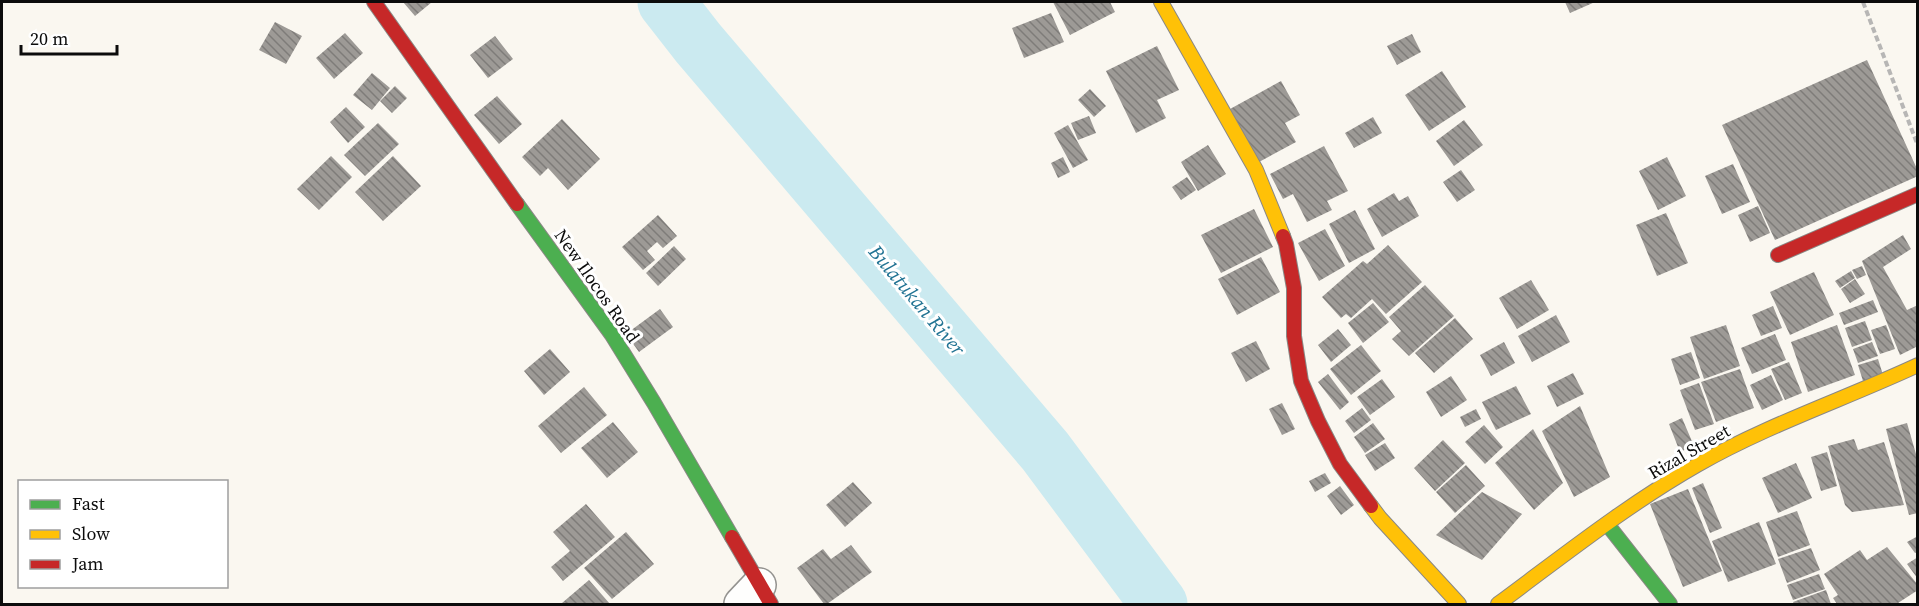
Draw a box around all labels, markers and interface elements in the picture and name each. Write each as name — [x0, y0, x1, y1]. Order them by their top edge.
scale bar — [21, 18, 117, 56]
text: 20 m — [30, 26, 68, 51]
street label: New Ilocos Road — [549, 224, 646, 347]
water label: Bulatukan River — [862, 238, 972, 362]
street label: Rizal Street — [1643, 418, 1734, 485]
legend — [18, 480, 228, 588]
text: Fast — [72, 491, 105, 516]
text: Slow — [72, 521, 110, 546]
text: Jam — [71, 551, 104, 576]

